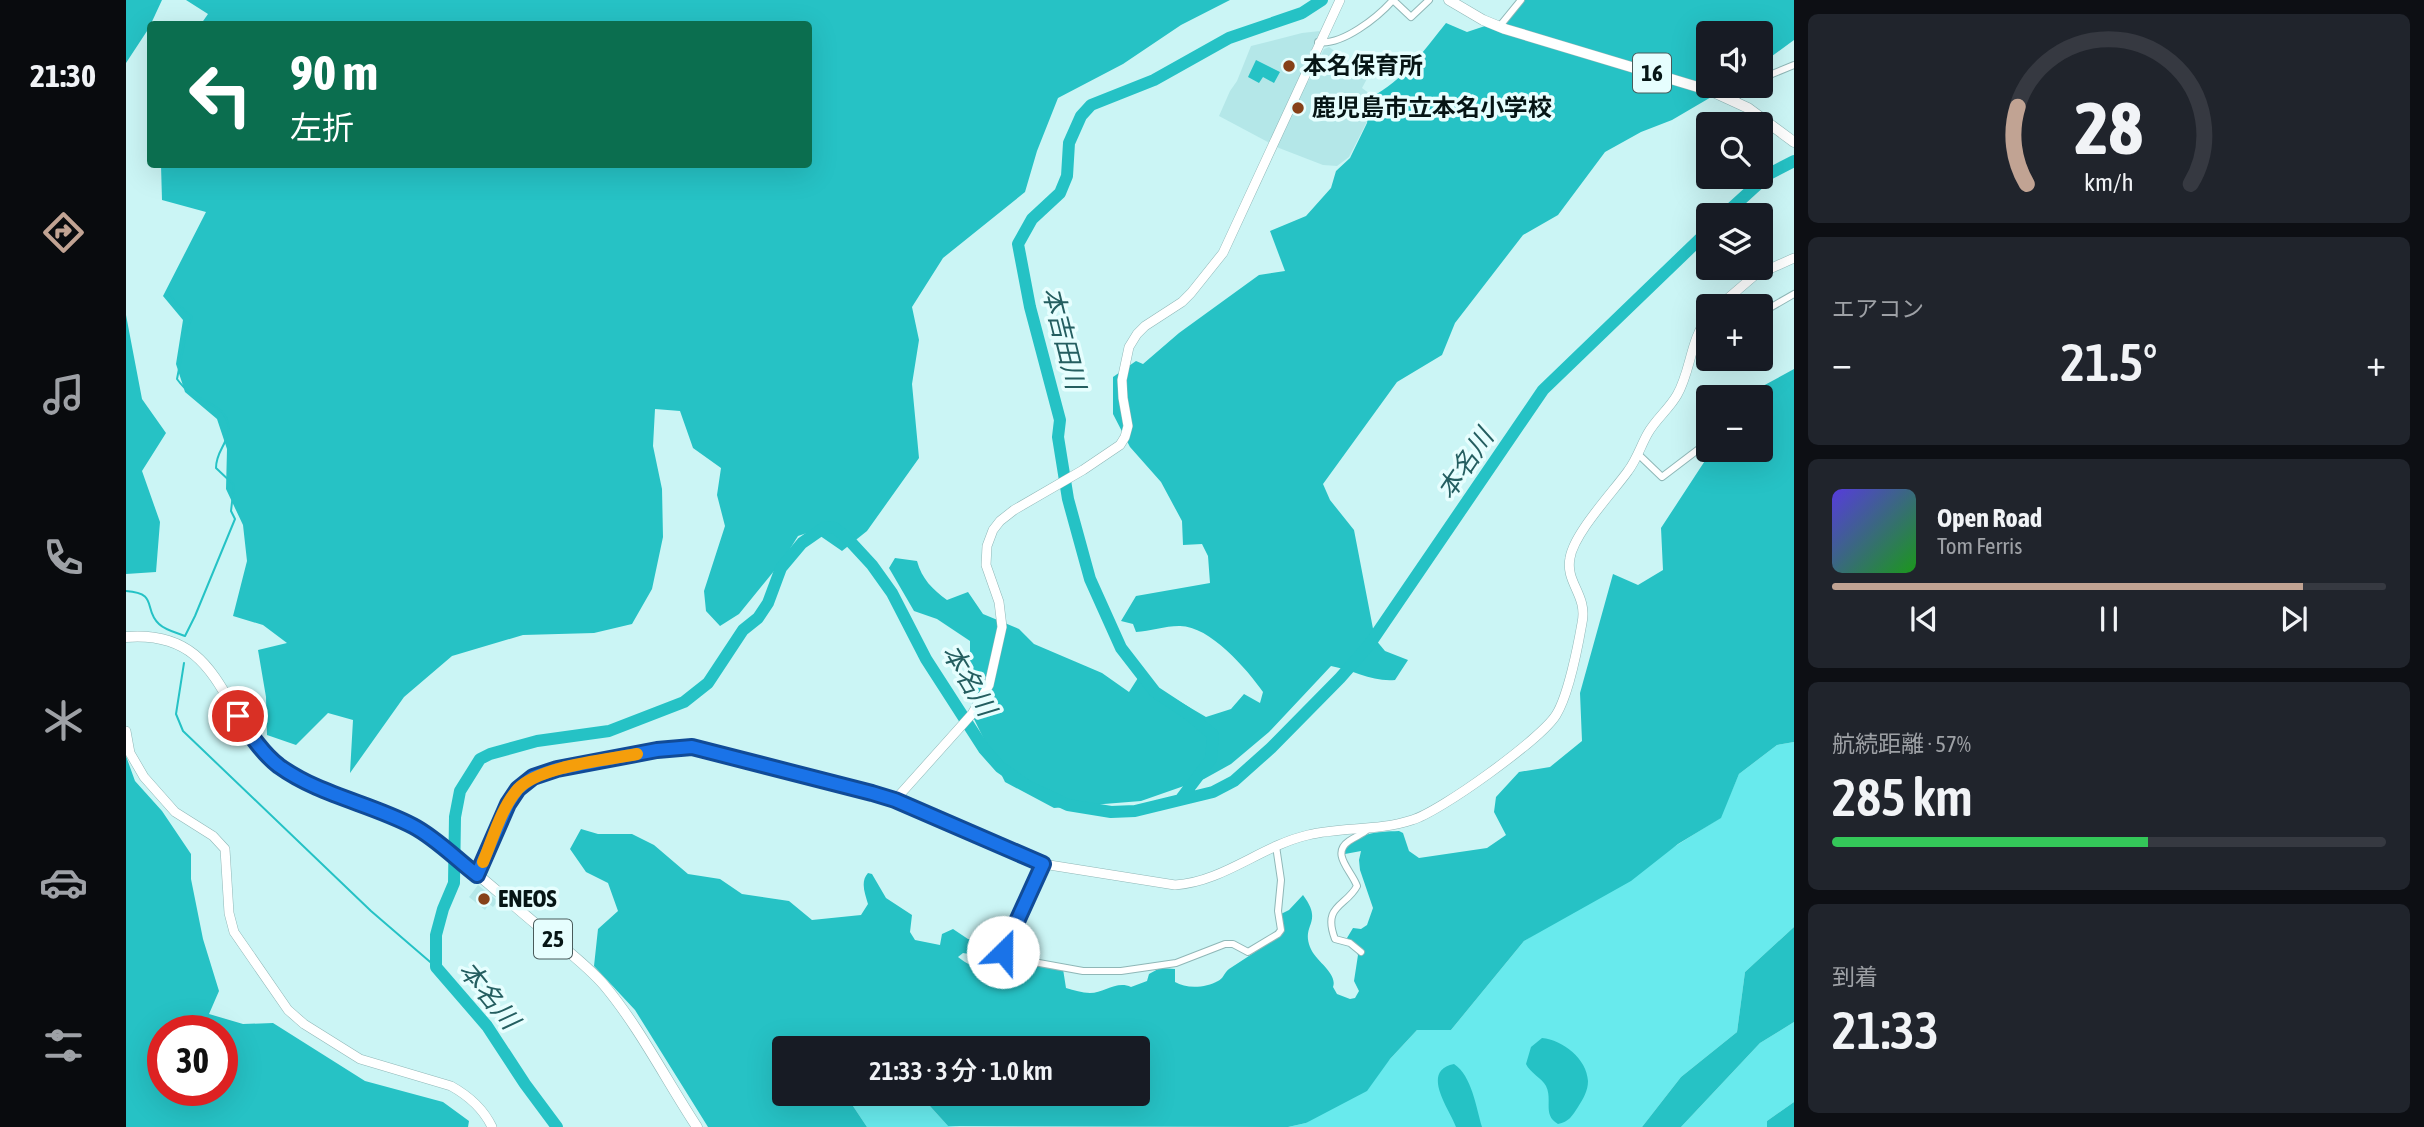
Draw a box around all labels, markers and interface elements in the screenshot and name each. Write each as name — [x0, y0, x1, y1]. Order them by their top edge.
map controls — [1696, 21, 1773, 462]
button: sound — [1696, 21, 1773, 98]
text: 90 m — [290, 44, 378, 100]
icon: left — [175, 49, 266, 140]
place label: 本名保育所 — [1303, 52, 1423, 79]
road number: 16 — [1633, 54, 1671, 92]
text: 21:30 — [30, 57, 96, 94]
marker: 本名保育所 — [1281, 58, 1297, 74]
text: 28 — [2075, 87, 2143, 170]
place label: 鹿児島市立本名小学校 — [1312, 94, 1552, 121]
marker: 鹿児島市立本名小学校 — [1290, 100, 1306, 116]
text: 左折 — [290, 109, 354, 146]
button: search — [1696, 112, 1773, 189]
text: km/h — [2084, 168, 2134, 196]
button: layers — [1696, 203, 1773, 280]
icon: directions — [39, 208, 88, 257]
water label: 本吉田川 — [1037, 284, 1092, 395]
button: + — [1696, 294, 1773, 371]
text: エアコン — [1832, 296, 1924, 322]
text: 21.5° — [2061, 332, 2157, 392]
text: − — [1832, 341, 1852, 384]
text: + — [2366, 341, 2386, 384]
icon: music — [39, 370, 88, 419]
button: − — [1696, 385, 1773, 462]
water label: 本名川 — [1431, 421, 1501, 505]
text: Open Road — [1937, 503, 2042, 533]
icon: phone — [39, 533, 88, 582]
text: Tom Ferris — [1937, 533, 2022, 559]
icon: previous — [1905, 600, 1943, 638]
icon: pause — [2090, 600, 2128, 638]
icon: next — [2275, 600, 2313, 638]
water label: 本名川 — [936, 639, 1003, 724]
pin — [208, 686, 268, 746]
icon: climate — [39, 696, 88, 745]
icon: arrive — [219, 697, 257, 735]
text: 航続距離 · 57% — [1832, 731, 1971, 757]
text: 285 km — [1832, 767, 1973, 827]
icon: car — [39, 858, 88, 907]
place label: ENEOS — [498, 885, 557, 912]
marker: ENEOS — [476, 891, 492, 907]
position arrow — [966, 915, 1040, 989]
road number: 25 — [534, 920, 572, 958]
water label: 本名川 — [453, 955, 527, 1037]
text: 到着 — [1832, 964, 1878, 990]
text: 21:33 — [1832, 1000, 1939, 1060]
speed limit sign: 30 — [147, 1015, 238, 1106]
icon: filters — [39, 1021, 88, 1070]
text: 21:33 · 3 分 · 1.0 km — [869, 1056, 1053, 1086]

